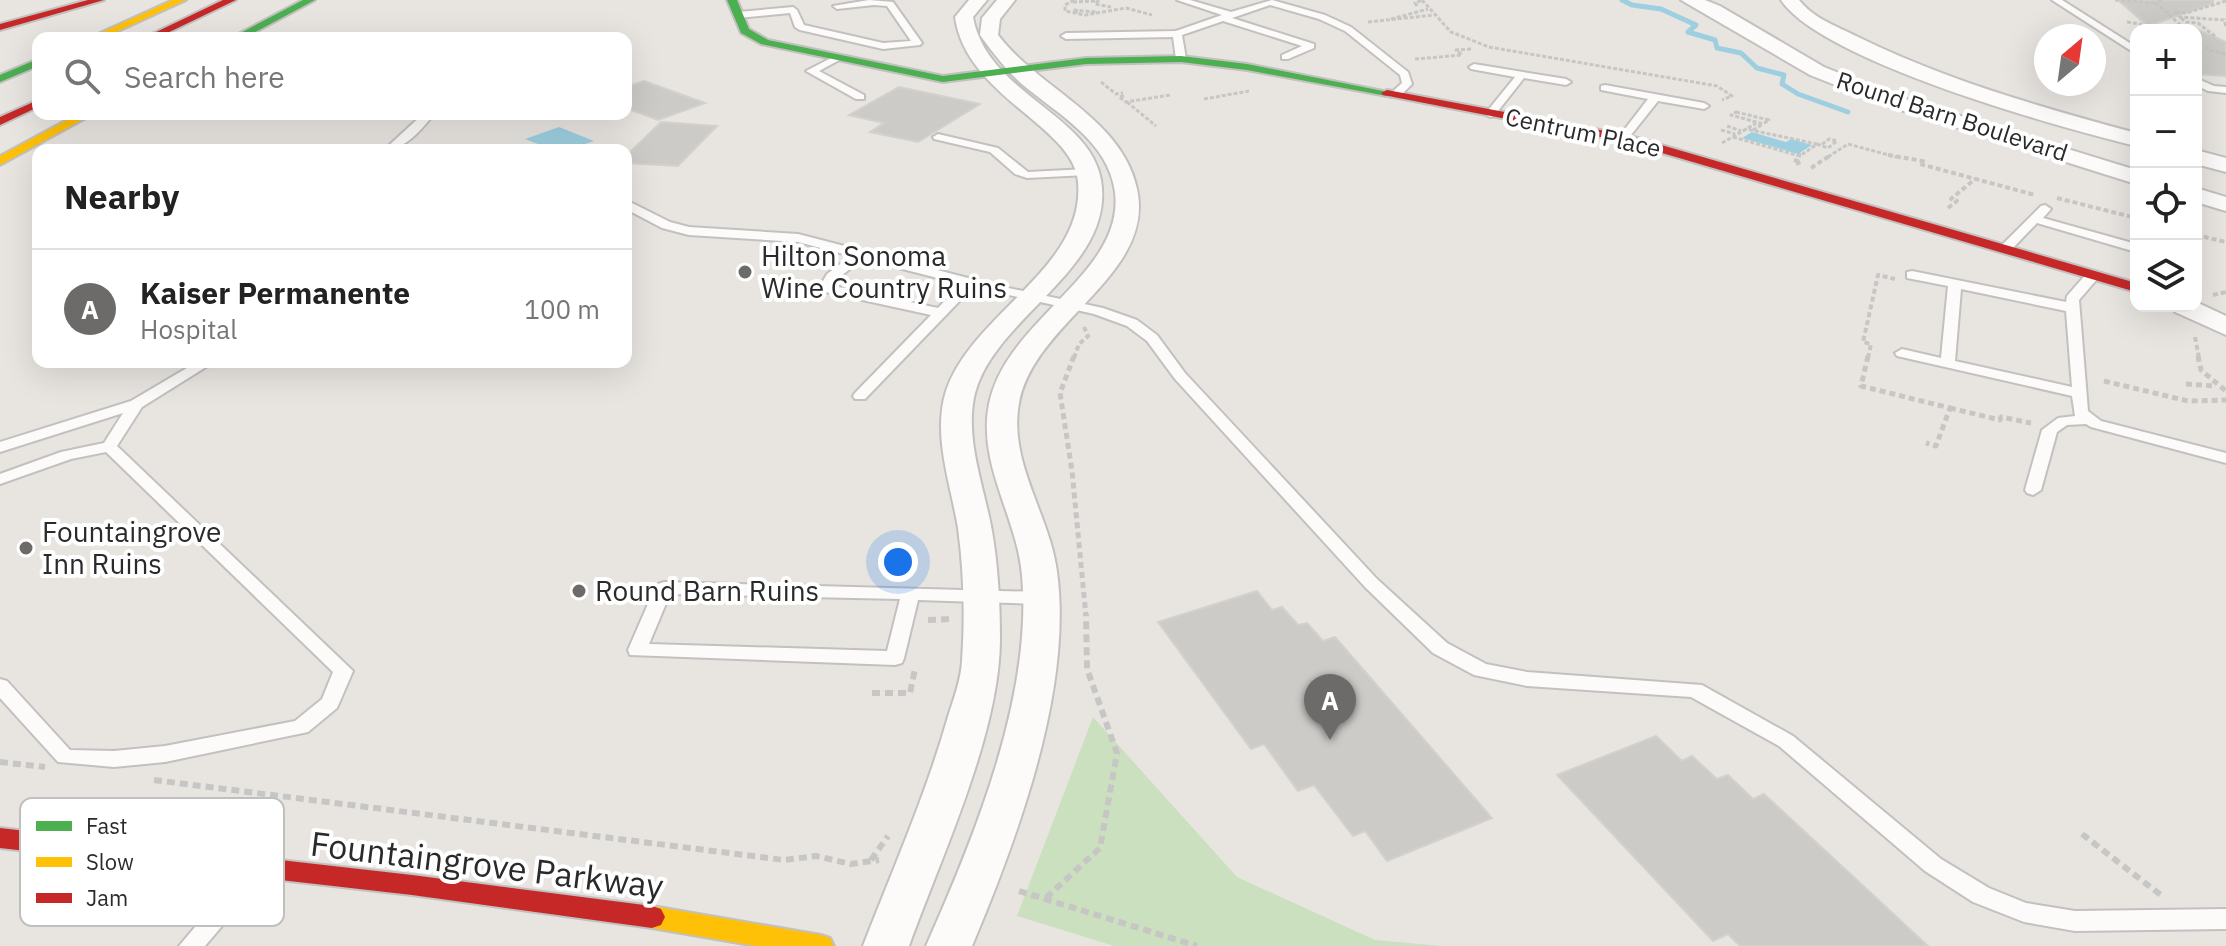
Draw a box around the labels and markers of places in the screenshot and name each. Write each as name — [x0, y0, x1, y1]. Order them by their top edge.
place label: Hilton Sonoma Wine Country Ruins — [761, 237, 1007, 306]
marker: Hilton Sonoma Wine Country Ruins — [736, 263, 754, 281]
place label: Fountaingrove Inn Ruins — [42, 513, 221, 582]
marker: Fountaingrove Inn Ruins — [17, 539, 35, 557]
place label: Round Barn Ruins — [595, 572, 819, 609]
marker: Round Barn Ruins — [570, 582, 588, 600]
pin: A — [1304, 674, 1356, 740]

